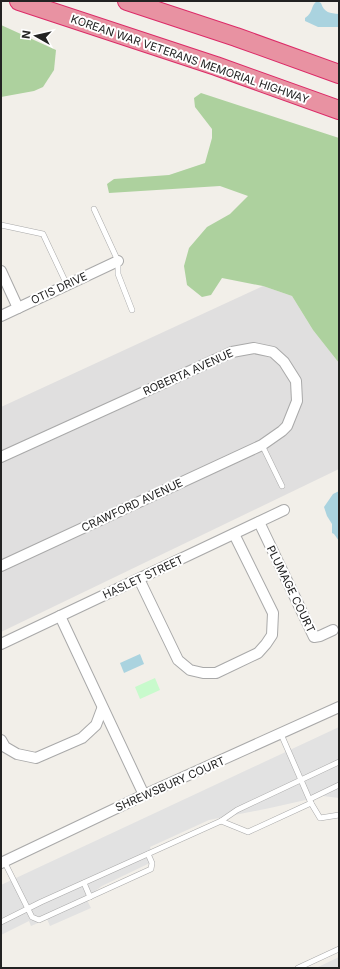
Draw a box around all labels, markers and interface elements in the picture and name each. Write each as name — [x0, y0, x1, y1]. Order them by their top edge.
street label: KOREAN WAR VETERANS MEMORIAL HIGHWAY — [69, 12, 311, 107]
north arrow — [16, 16, 56, 56]
text: N — [19, 29, 34, 40]
street label: OTIS DRIVE — [29, 269, 89, 307]
street label: ROBERTA AVENUE — [141, 346, 235, 398]
street label: CRAWFORD AVENUE — [79, 475, 185, 535]
street label: PLUMAGE COURT — [264, 543, 318, 635]
street label: HASLET STREET — [100, 552, 186, 602]
street label: SHREWSBURY COURT — [113, 754, 227, 814]

